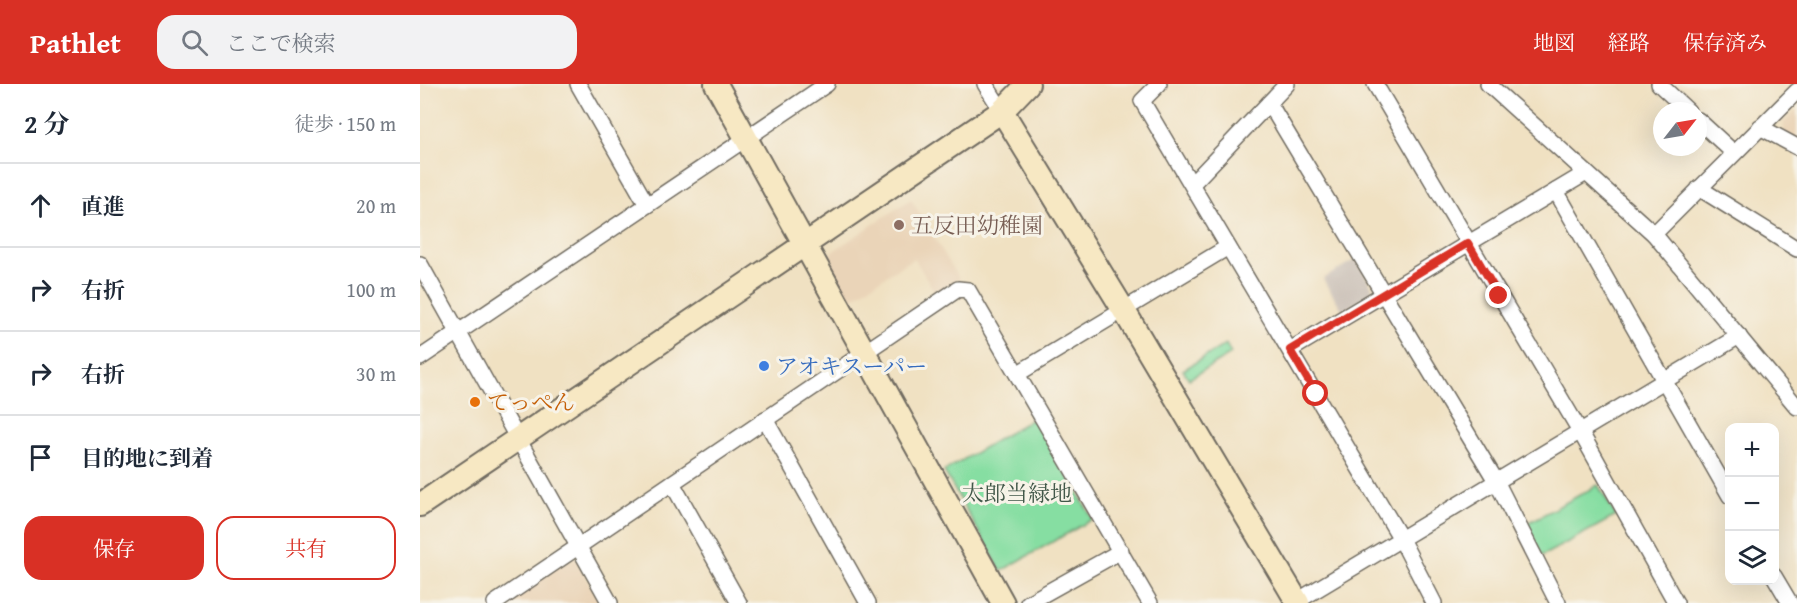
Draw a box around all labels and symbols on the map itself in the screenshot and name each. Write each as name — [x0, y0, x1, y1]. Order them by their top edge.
north arrow — [1653, 102, 1707, 156]
place label: 五反田幼稚園 — [911, 209, 1043, 241]
marker: 五反田幼稚園 — [892, 218, 906, 232]
route end — [1485, 282, 1511, 308]
place label: アオキスーパー — [776, 350, 927, 382]
marker: アオキスーパー — [757, 359, 771, 373]
route start — [1302, 380, 1328, 406]
place label: てっぺん — [487, 386, 575, 418]
marker: てっぺん — [468, 395, 482, 409]
park label: 太郎当緑地 — [962, 477, 1072, 509]

